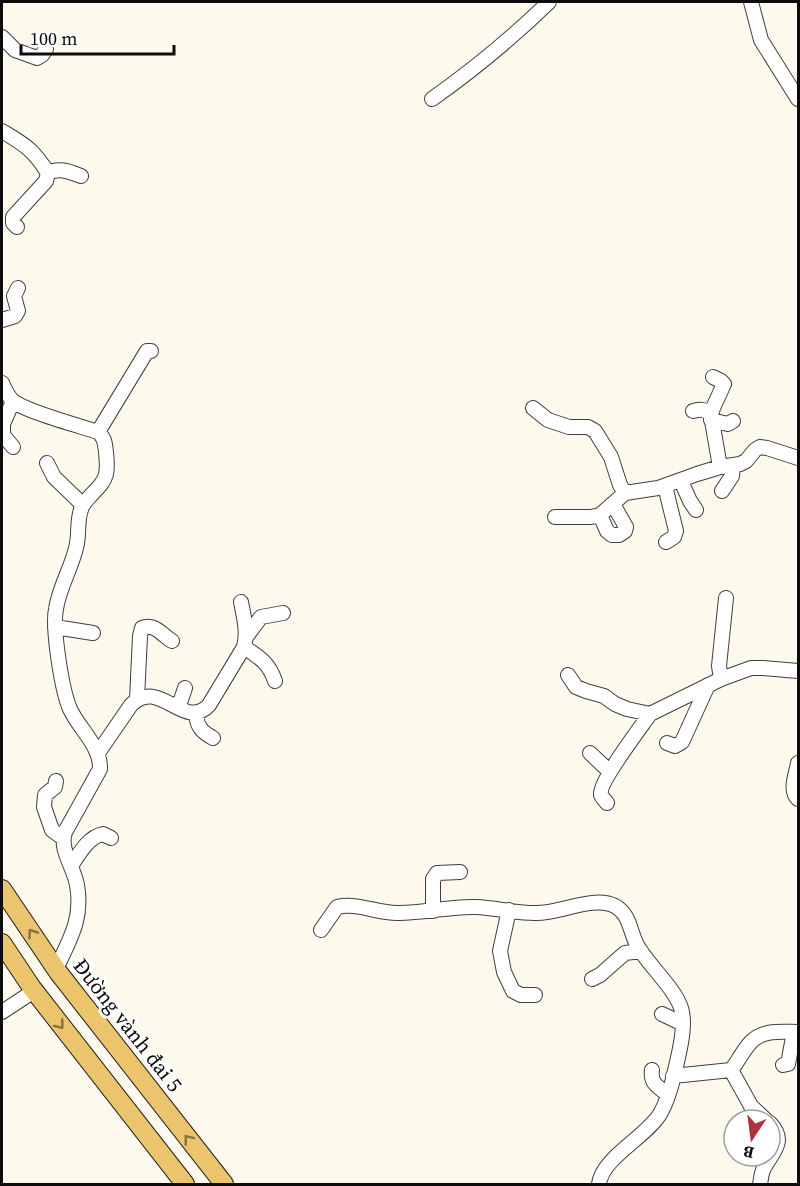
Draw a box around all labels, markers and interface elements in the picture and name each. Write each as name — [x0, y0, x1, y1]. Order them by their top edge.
scale bar — [21, 18, 174, 56]
text: 100 m — [30, 26, 77, 51]
one-way arrow — [28, 929, 39, 940]
street label: Đường vành đai 5 — [67, 952, 189, 1098]
one-way arrow — [53, 1018, 64, 1029]
north arrow — [722, 1108, 782, 1168]
one-way arrow — [185, 1134, 196, 1145]
text: B — [741, 1141, 756, 1165]

